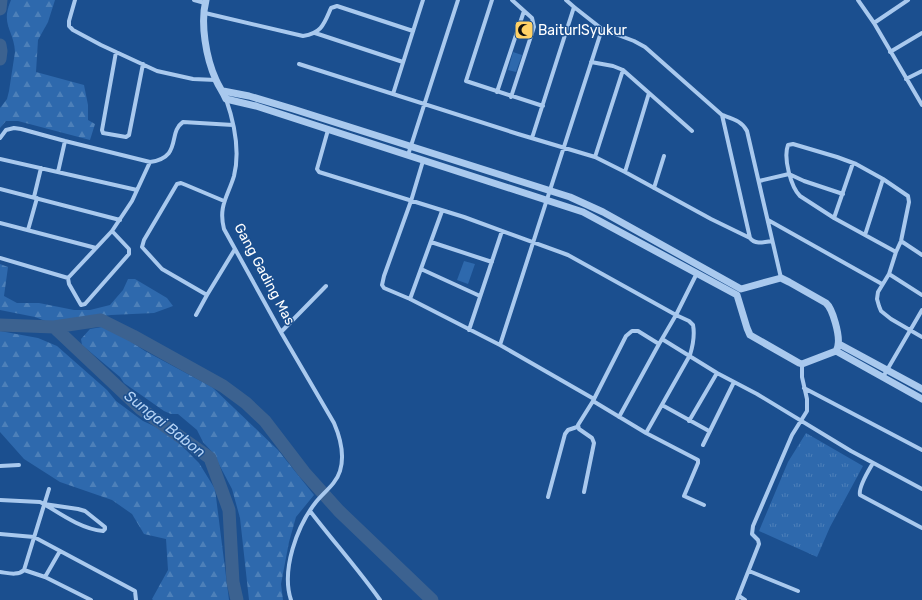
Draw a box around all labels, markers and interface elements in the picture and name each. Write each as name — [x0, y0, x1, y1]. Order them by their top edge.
mosque icon: BaiturlSyukur — [513, 19, 535, 41]
place label: BaiturlSyukur — [538, 22, 628, 39]
street label: Gang Gading Mas — [231, 220, 299, 328]
water label: Sungai Babon — [121, 387, 209, 461]

